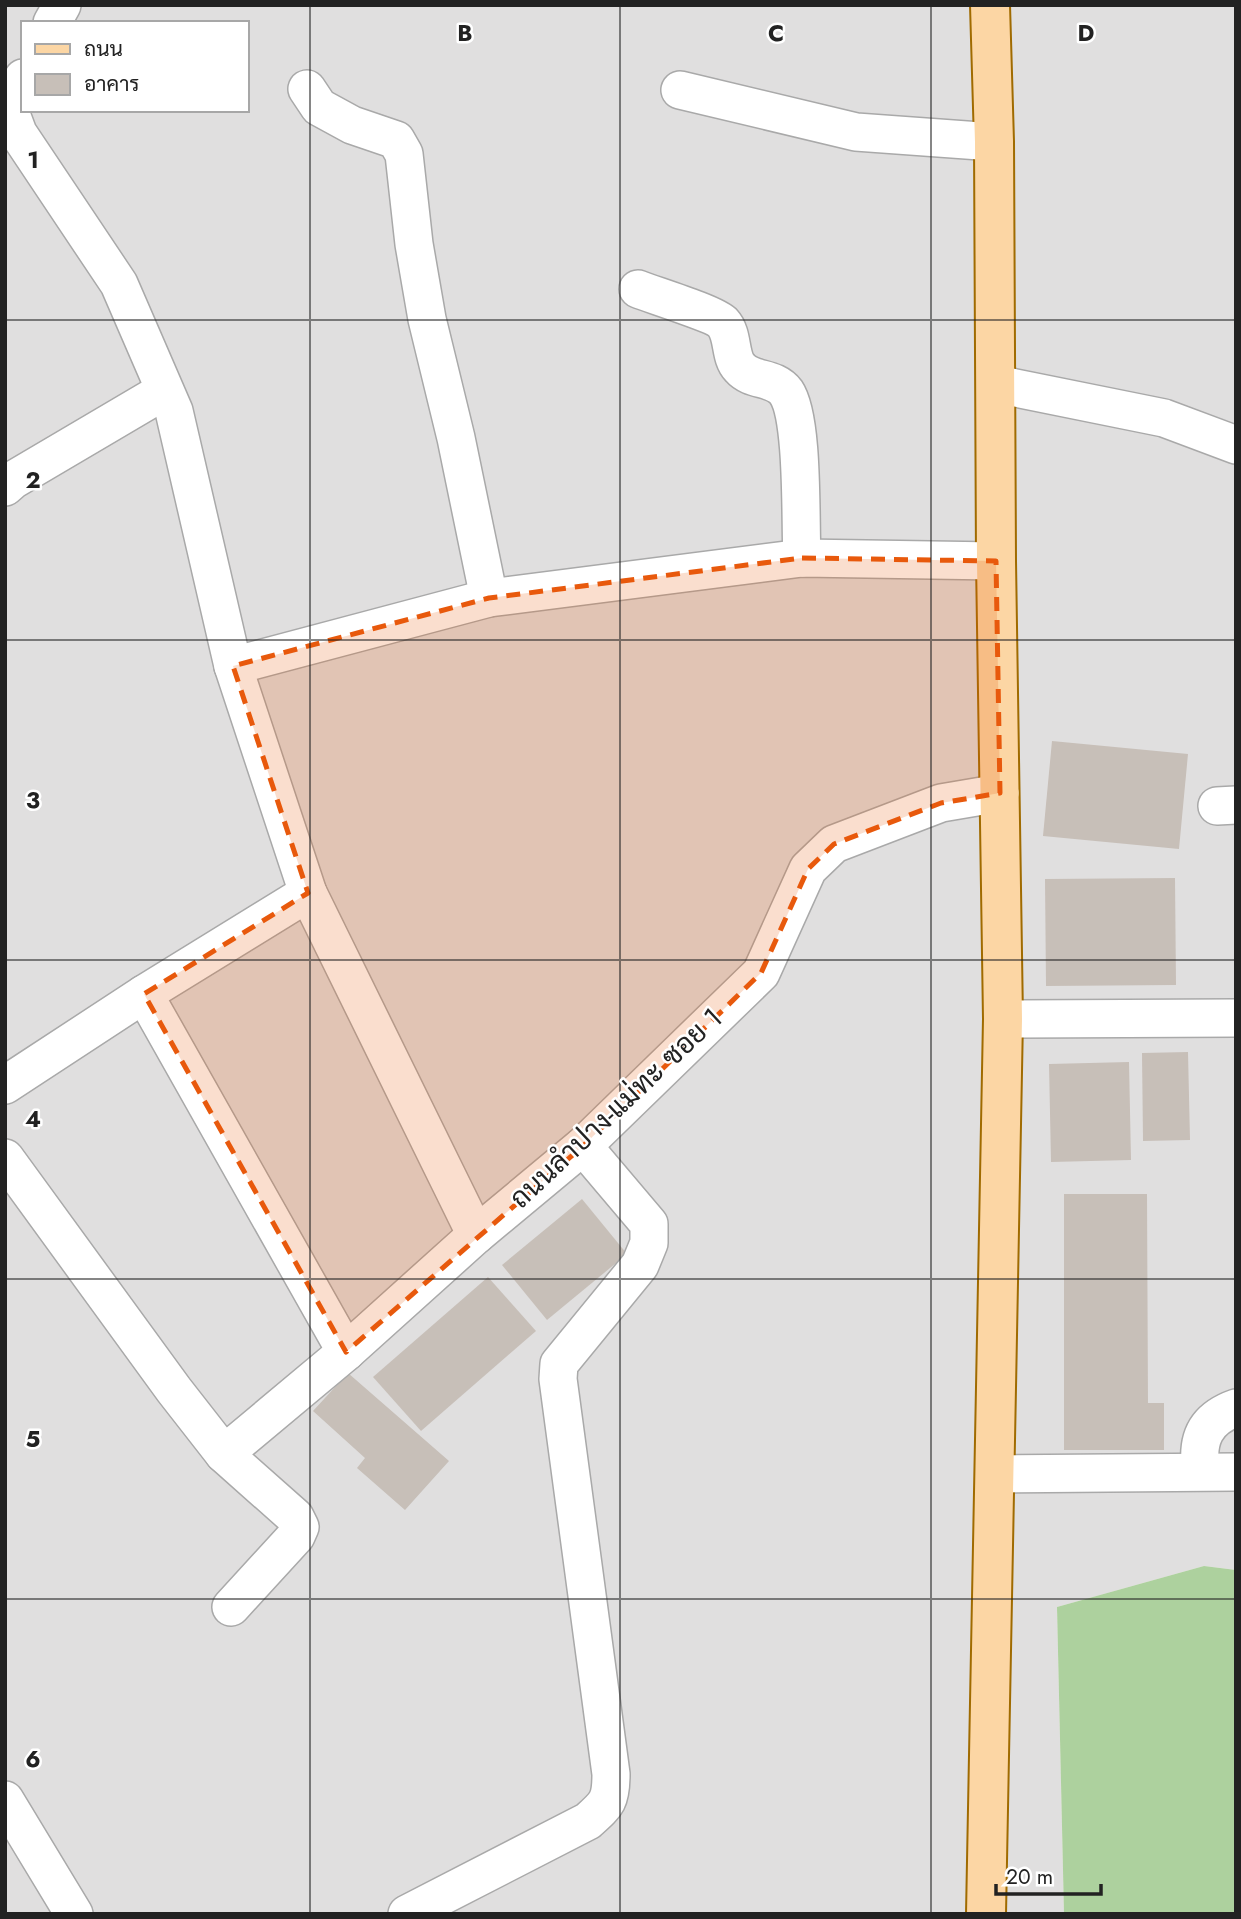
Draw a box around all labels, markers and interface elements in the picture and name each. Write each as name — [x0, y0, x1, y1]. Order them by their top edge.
text: B — [457, 16, 473, 50]
text: C — [768, 16, 784, 50]
text: D — [1078, 16, 1095, 50]
legend — [21, 21, 248, 112]
text: ถนน — [84, 34, 123, 64]
text: อาคาร — [84, 69, 140, 99]
text: 1 — [27, 143, 39, 177]
text: 2 — [25, 463, 41, 497]
text: 3 — [26, 783, 40, 817]
street label: ถนนลำปาง-แม่ทะ ซอย 1 — [500, 998, 732, 1218]
text: 4 — [25, 1102, 41, 1136]
text: 5 — [26, 1422, 40, 1456]
text: 6 — [25, 1742, 41, 1776]
scale bar — [996, 1853, 1101, 1897]
text: 20 m — [1006, 1862, 1053, 1892]

